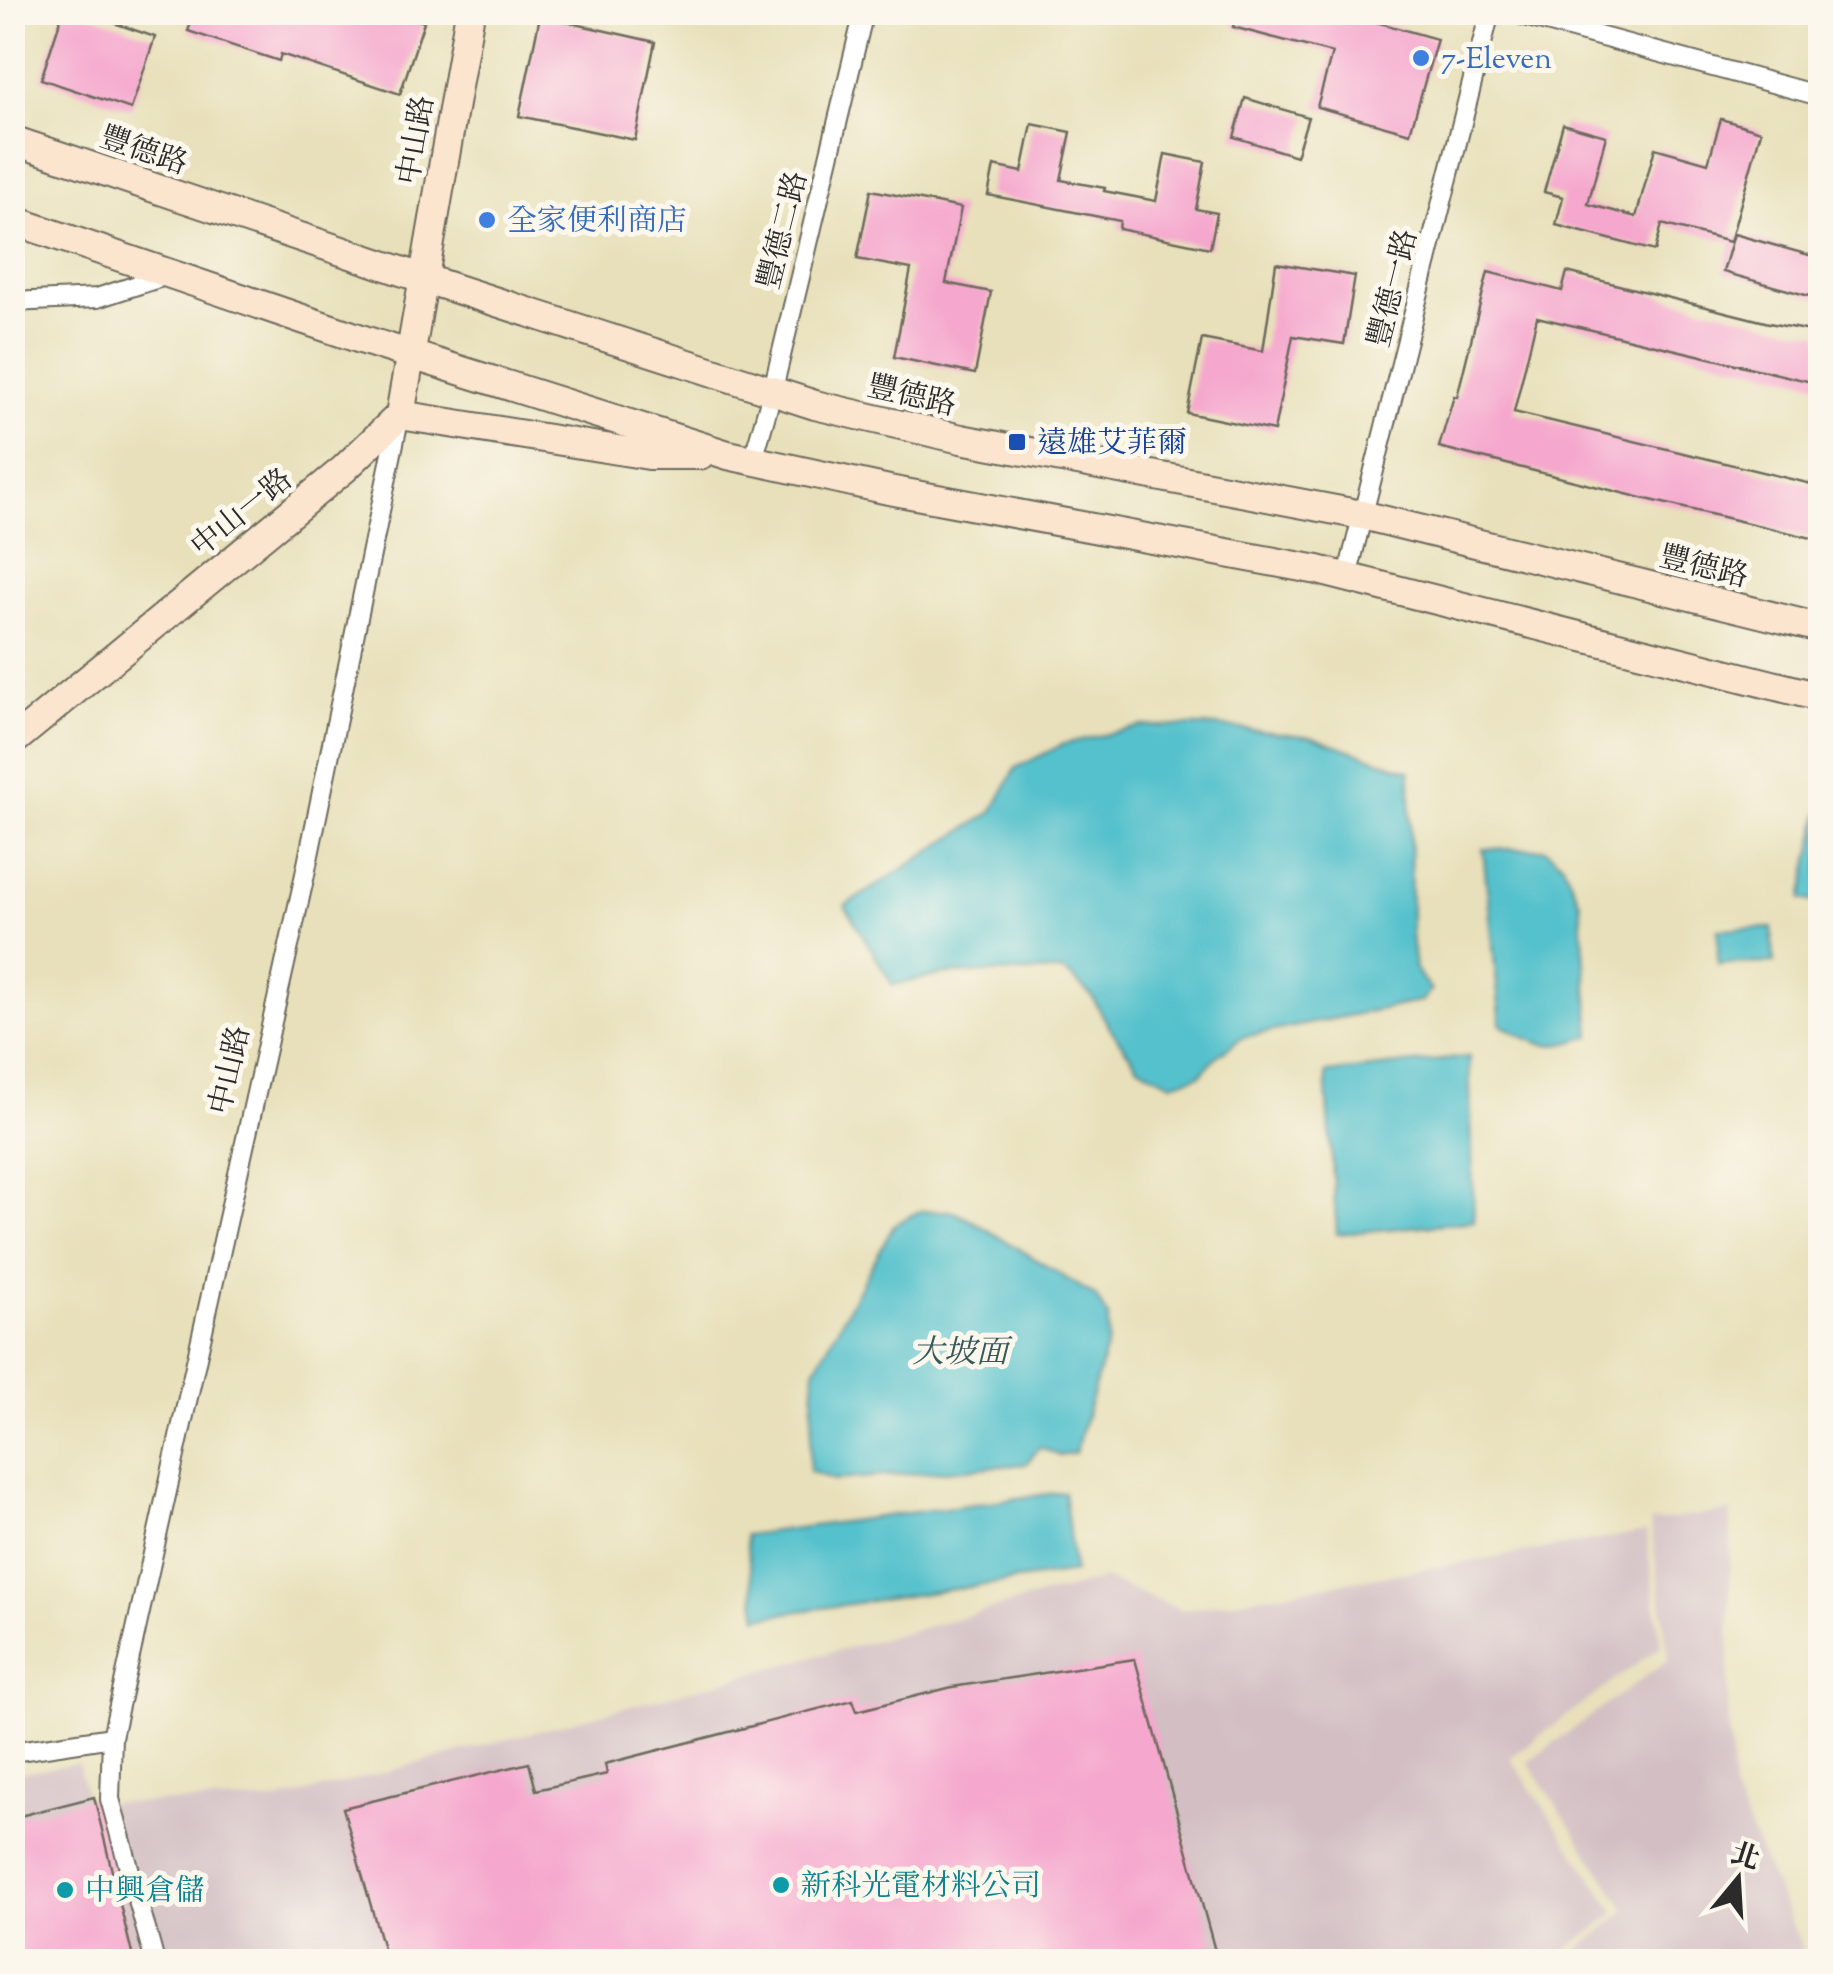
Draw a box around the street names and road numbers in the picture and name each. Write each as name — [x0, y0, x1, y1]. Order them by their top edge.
street label: 中山路 — [388, 92, 446, 188]
street label: 豐德路 — [94, 117, 193, 187]
street label: 豐德二路 — [749, 167, 820, 294]
street label: 豐德一路 — [1359, 225, 1430, 352]
street label: 豐德路 — [863, 366, 960, 429]
street label: 中山一路 — [182, 459, 303, 568]
street label: 豐德路 — [1655, 537, 1752, 600]
street label: 中山路 — [200, 1022, 263, 1119]

